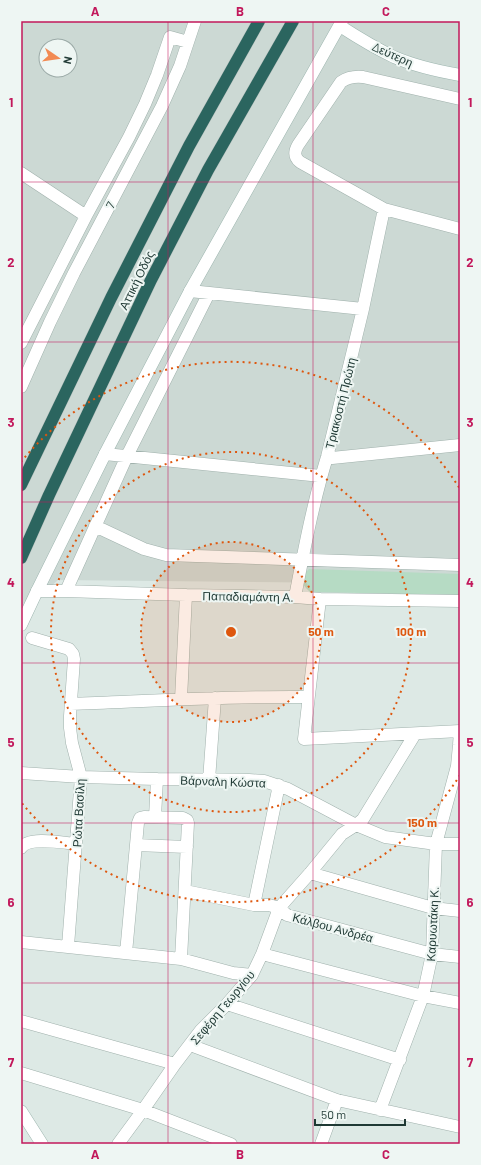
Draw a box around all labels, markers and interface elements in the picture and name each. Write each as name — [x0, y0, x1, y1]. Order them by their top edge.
text: A — [91, 3, 100, 19]
text: B — [236, 3, 244, 19]
text: C — [382, 3, 390, 19]
north arrow — [38, 38, 78, 78]
street label: Δεύτερη — [370, 39, 416, 70]
text: N — [61, 55, 75, 65]
text: 1 — [9, 94, 13, 110]
text: 1 — [468, 94, 472, 110]
street label: 7 — [102, 199, 118, 211]
street label: Αττική Οδός — [116, 248, 157, 312]
text: 2 — [7, 254, 15, 270]
text: 2 — [466, 254, 474, 270]
street label: Τριακοστή Πρώτη — [322, 356, 359, 450]
text: 3 — [7, 414, 15, 430]
text: 3 — [466, 414, 474, 430]
text: 4 — [7, 574, 15, 590]
text: 4 — [466, 574, 474, 590]
street label: Παπαδιαμάντη Α. — [202, 588, 294, 605]
text: 50 m — [308, 624, 334, 638]
text: 100 m — [396, 624, 426, 638]
centre of rings — [224, 625, 238, 639]
text: 5 — [7, 734, 15, 750]
text: 5 — [466, 734, 474, 750]
street label: Βάρναλη Κώστα — [180, 773, 266, 790]
street label: Ρώτα Βασίλη — [69, 778, 88, 848]
text: 150 m — [407, 815, 437, 829]
street label: Καρυωτάκη Κ. — [423, 886, 442, 962]
text: 6 — [8, 894, 15, 910]
text: 6 — [467, 894, 474, 910]
street label: Κάλβου Ανδρέα — [291, 910, 375, 945]
street label: Σεφέρη Γεωργίου — [187, 967, 258, 1047]
text: 7 — [8, 1054, 15, 1070]
text: 7 — [467, 1054, 474, 1070]
scale bar — [315, 1101, 405, 1127]
text: 50 m — [321, 1107, 346, 1121]
text: A — [91, 1146, 100, 1162]
text: B — [236, 1146, 244, 1162]
text: C — [382, 1146, 390, 1162]

